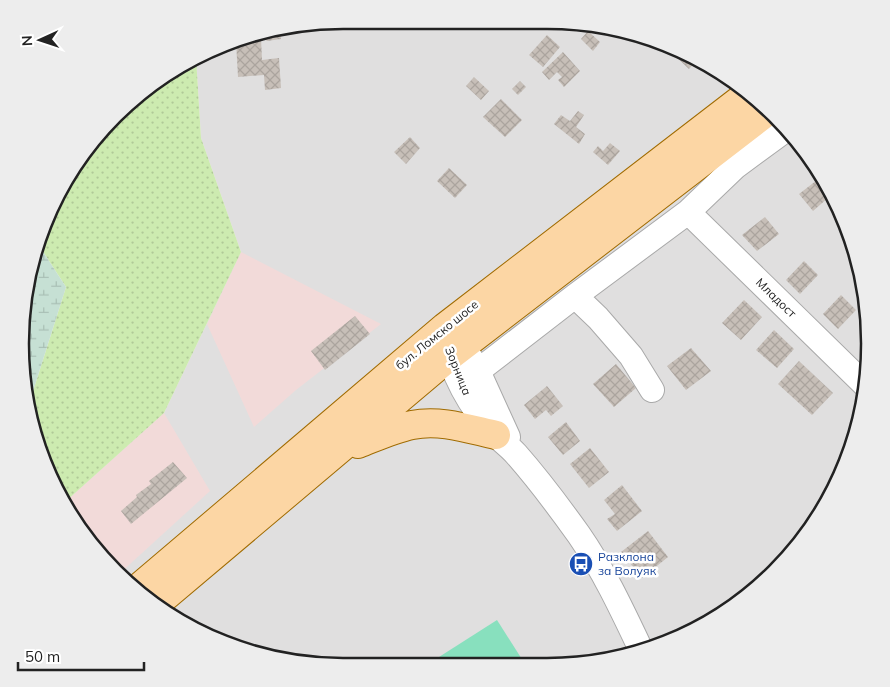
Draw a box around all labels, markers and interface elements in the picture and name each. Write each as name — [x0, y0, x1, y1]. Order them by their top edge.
north arrow — [15, 15, 65, 65]
text: N — [18, 35, 36, 46]
street label: Младост — [753, 275, 800, 321]
street label: бул. Ломско шосе — [392, 296, 481, 373]
street label: Зорница — [442, 344, 475, 397]
place label: Разклона за Волуяк — [598, 549, 657, 578]
bus stop icon: Разклона за Волуяк — [568, 551, 594, 577]
scale bar — [18, 640, 144, 672]
text: 50 m — [25, 647, 60, 666]

